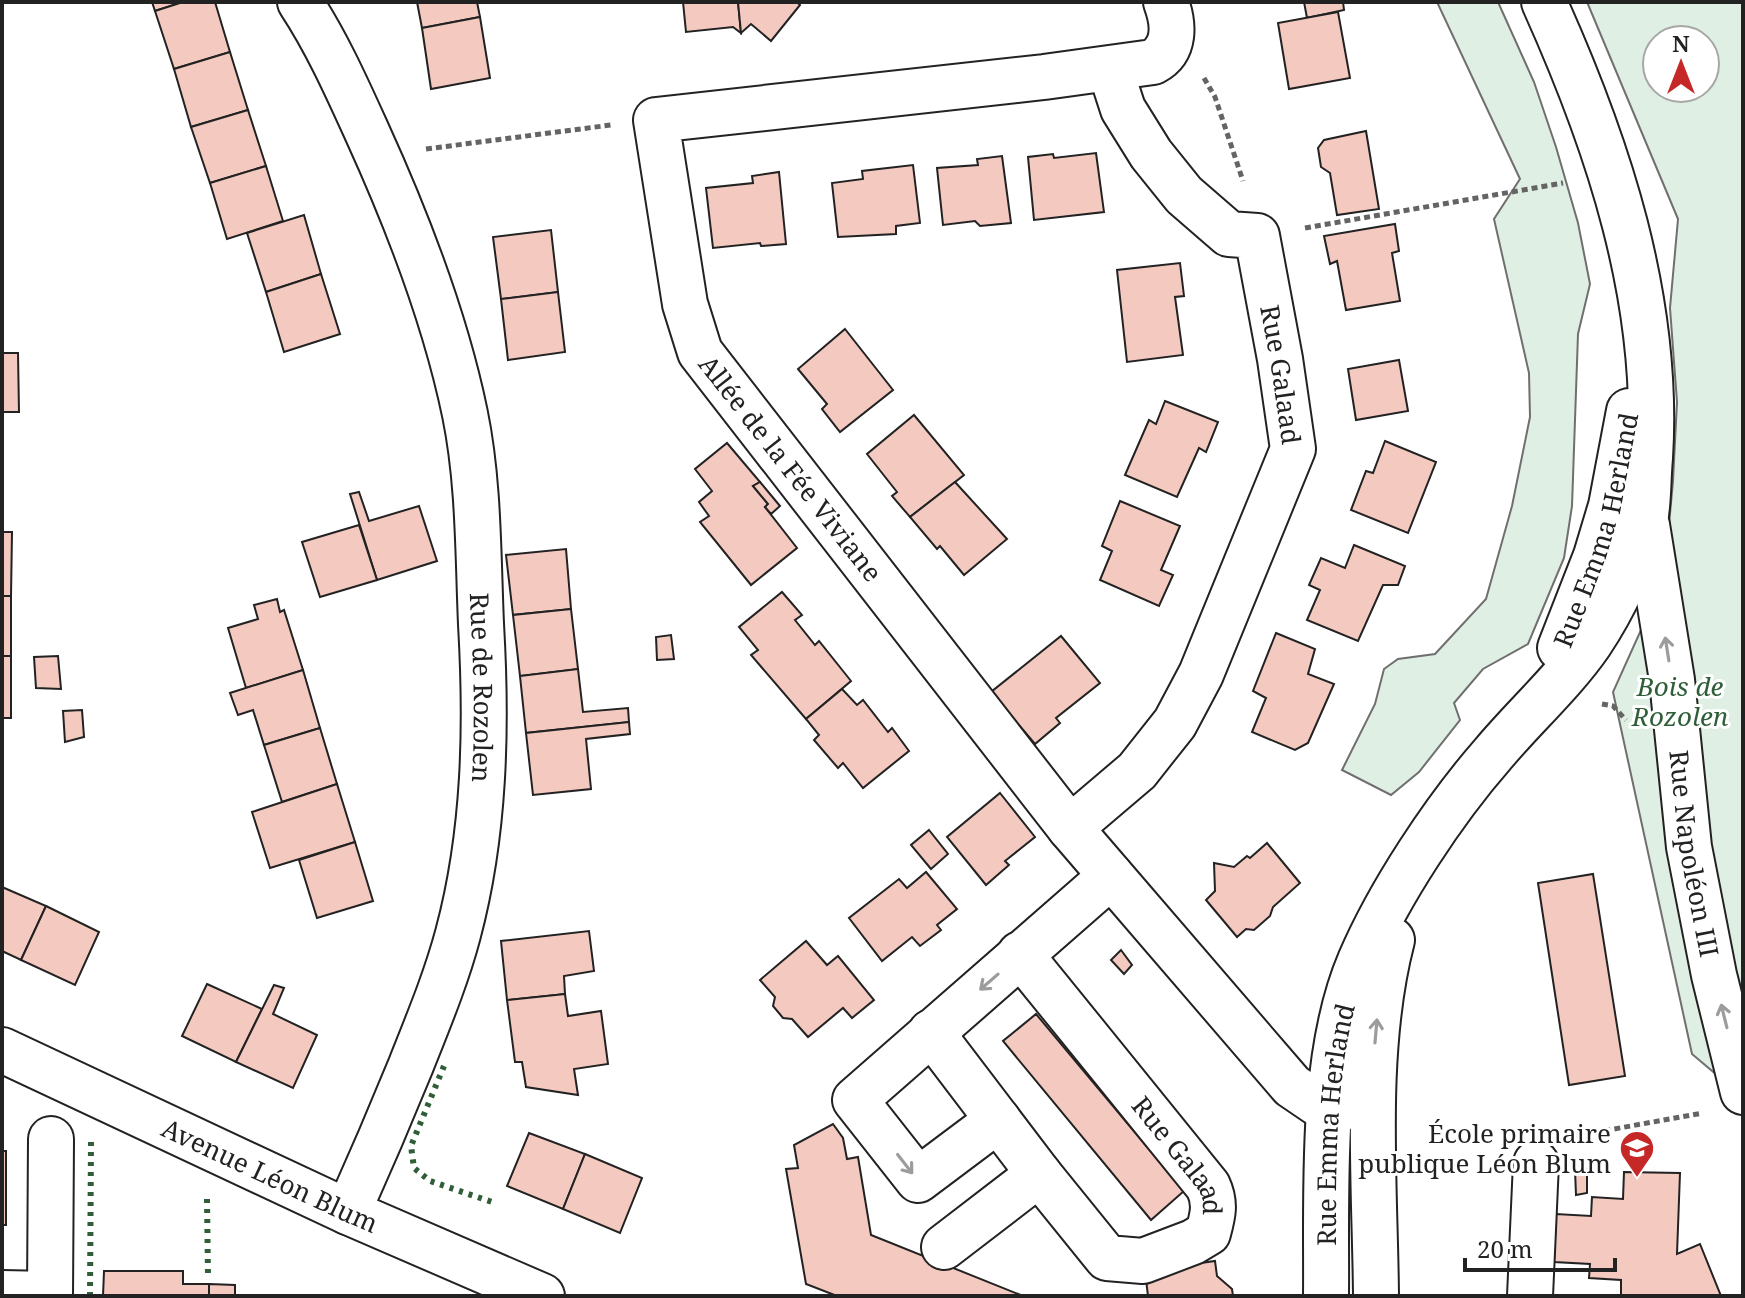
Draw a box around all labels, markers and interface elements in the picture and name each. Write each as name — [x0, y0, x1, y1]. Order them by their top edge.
north arrow — [1641, 24, 1721, 104]
text: N — [1672, 28, 1690, 58]
street label: Rue Galaad — [1252, 302, 1310, 447]
street label: Allée de la Fée Viviane — [691, 347, 891, 589]
street label: Rue Emma Herland — [1544, 410, 1646, 652]
street label: Rue de Rozolen — [462, 592, 502, 784]
one-way arrow — [1658, 637, 1673, 662]
park label: Bois de Rozolen — [1631, 668, 1729, 734]
street label: Rue Napoléon III — [1661, 748, 1728, 960]
one-way arrow — [979, 972, 999, 990]
street label: Rue Emma Herland — [1308, 999, 1363, 1246]
one-way arrow — [1716, 1004, 1731, 1030]
one-way arrow — [1369, 1018, 1384, 1045]
street label: Rue Galaad — [1124, 1088, 1231, 1215]
street label: Avenue Léon Blum — [156, 1109, 384, 1241]
place label: École primaire publique Léon Blum — [1358, 1115, 1611, 1181]
school or university icon: École primaire publique Léon Blum — [1618, 1129, 1656, 1179]
one-way arrow — [897, 1153, 914, 1174]
scale bar — [1465, 1222, 1615, 1272]
text: 20 m — [1477, 1232, 1533, 1265]

